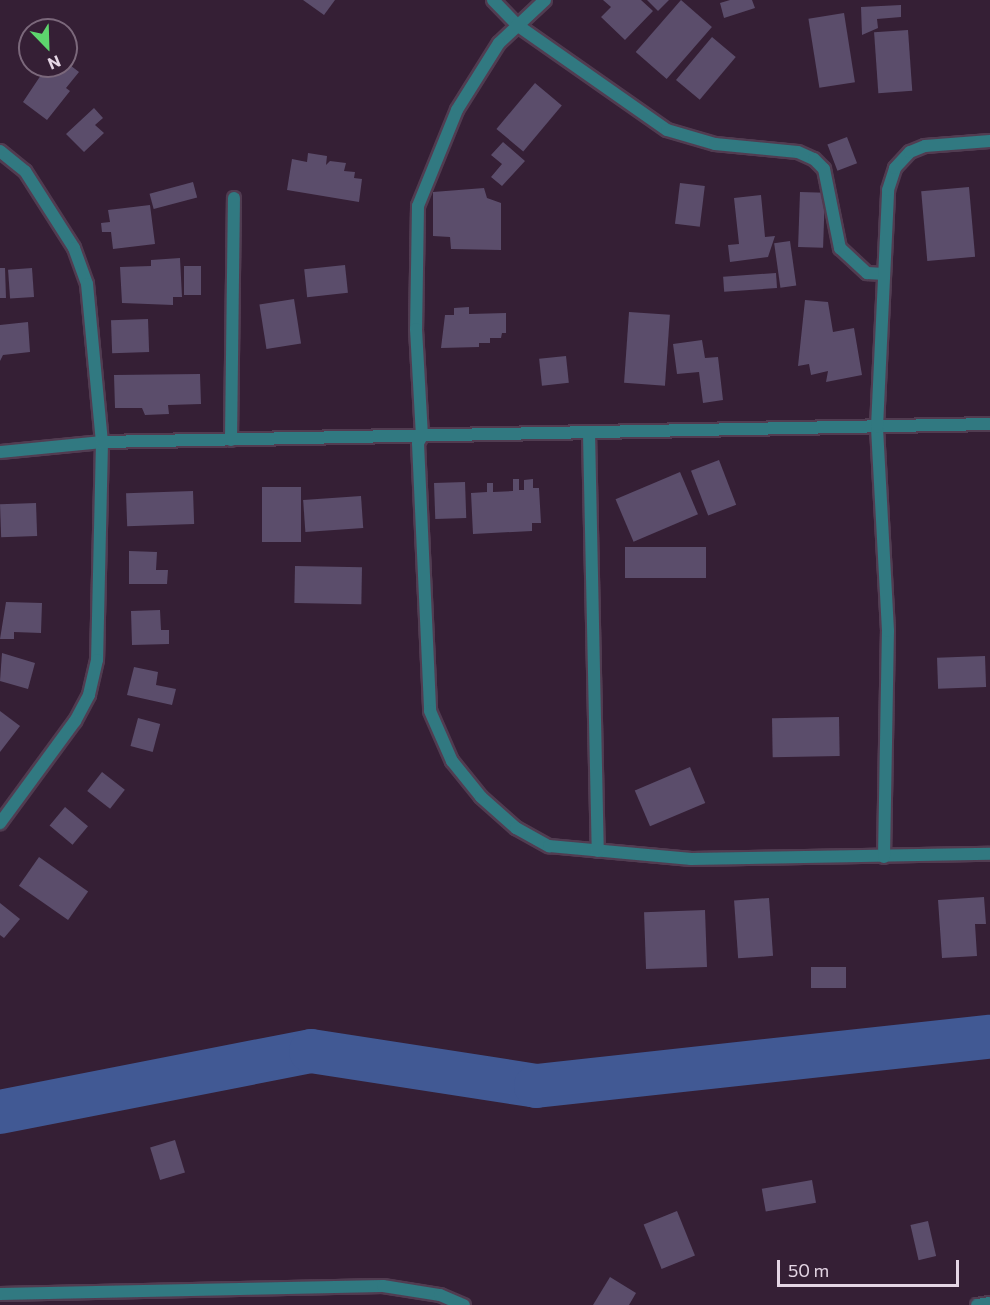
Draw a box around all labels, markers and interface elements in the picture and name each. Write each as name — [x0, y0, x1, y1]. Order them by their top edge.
north arrow — [18, 18, 78, 78]
text: N — [45, 52, 64, 74]
scale bar — [780, 1248, 962, 1286]
text: 50 m — [788, 1259, 829, 1281]

